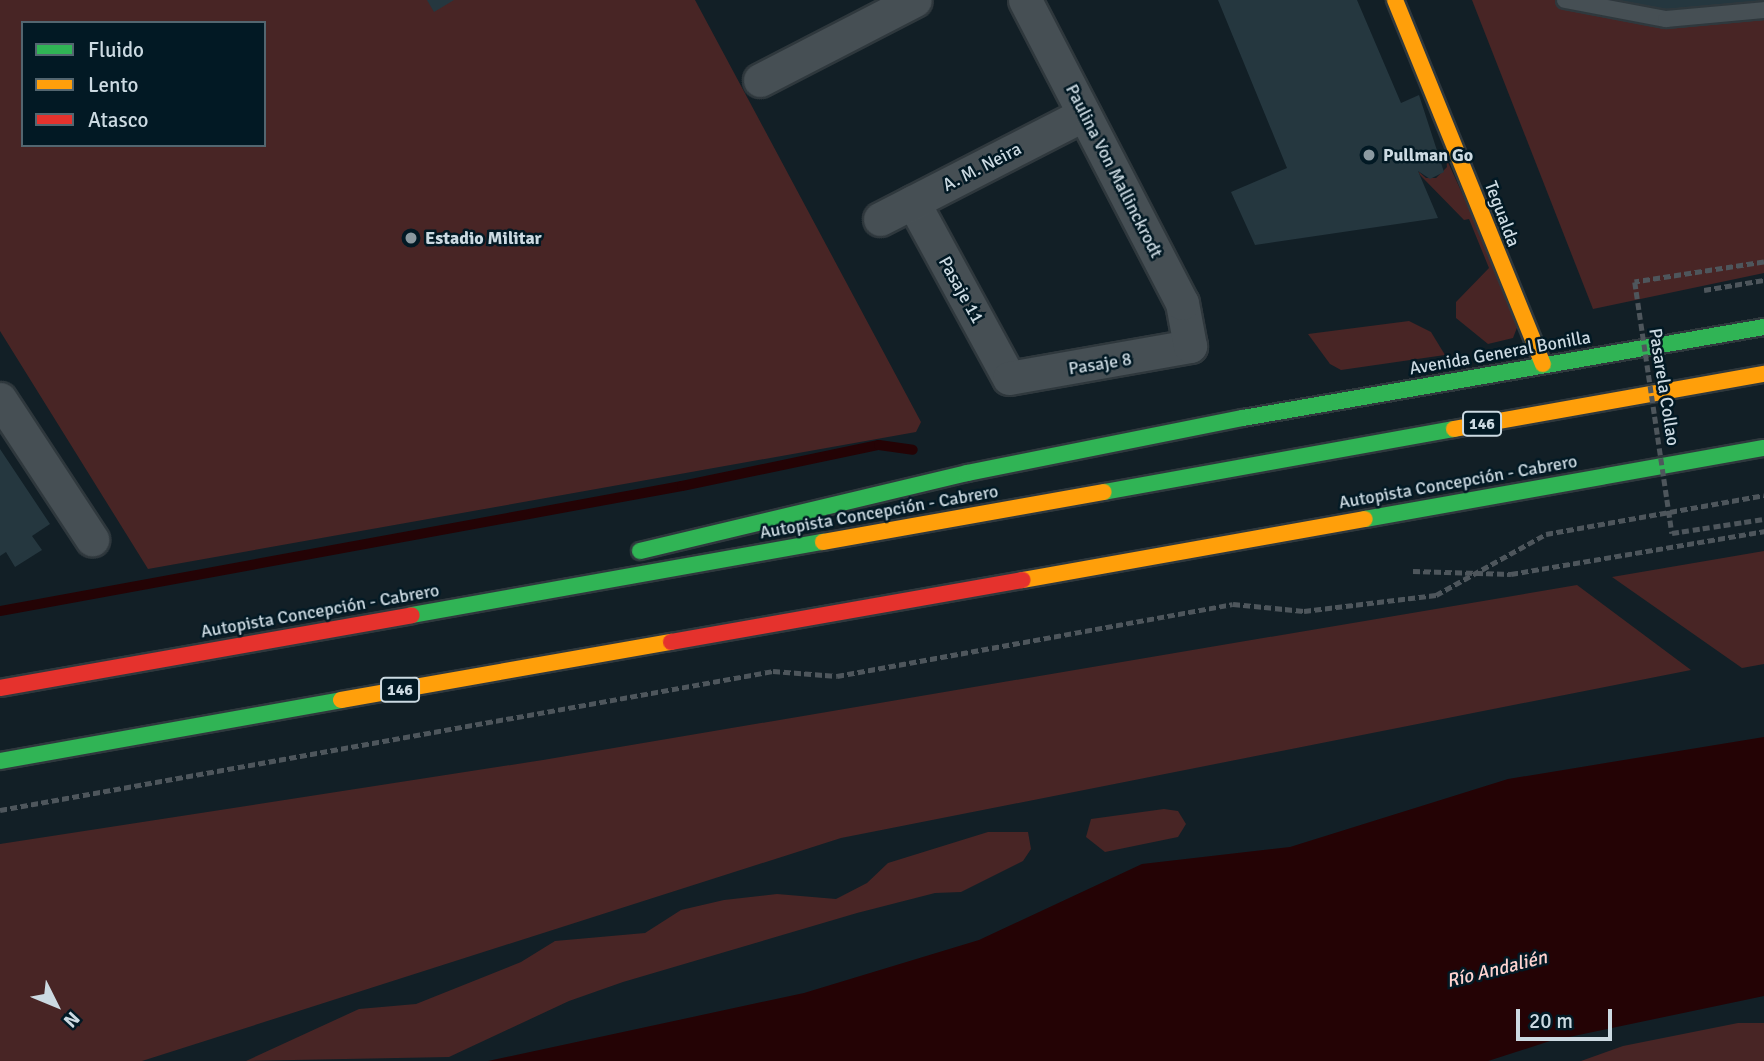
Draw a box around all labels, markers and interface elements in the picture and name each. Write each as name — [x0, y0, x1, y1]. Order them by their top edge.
legend — [21, 21, 266, 147]
text: Fluido — [88, 37, 144, 63]
text: Lento — [88, 72, 138, 98]
street label: Paulina Von Mallinckrodt — [1061, 81, 1167, 261]
text: Atasco — [88, 107, 148, 133]
street label: A. M. Neira — [939, 138, 1025, 196]
place label: Pullman Go — [1383, 144, 1473, 166]
marker: Pullman Go — [1361, 147, 1377, 163]
street label: Tegualda — [1480, 178, 1524, 250]
place label: Estadio Militar — [425, 227, 542, 249]
marker: Estadio Militar — [403, 230, 419, 246]
street label: Pasaje 11 — [934, 253, 988, 327]
street label: Avenida General Bonilla — [1408, 326, 1592, 380]
street label: Pasarela Collao — [1644, 327, 1684, 447]
street label: Pasaje 8 — [1067, 348, 1133, 380]
road number: 146 — [1461, 412, 1503, 436]
street label: Autopista Concepción - Cabrero — [1337, 450, 1579, 514]
street label: Autopista Concepción - Cabrero — [758, 480, 1000, 544]
street label: Autopista Concepción - Cabrero — [199, 579, 441, 643]
road number: 146 — [379, 678, 421, 702]
water label: Río Andalién — [1444, 947, 1550, 993]
north arrow — [21, 970, 91, 1040]
scale bar — [1519, 995, 1615, 1038]
text: N — [58, 1006, 85, 1032]
text: 20 m — [1529, 1008, 1573, 1034]

